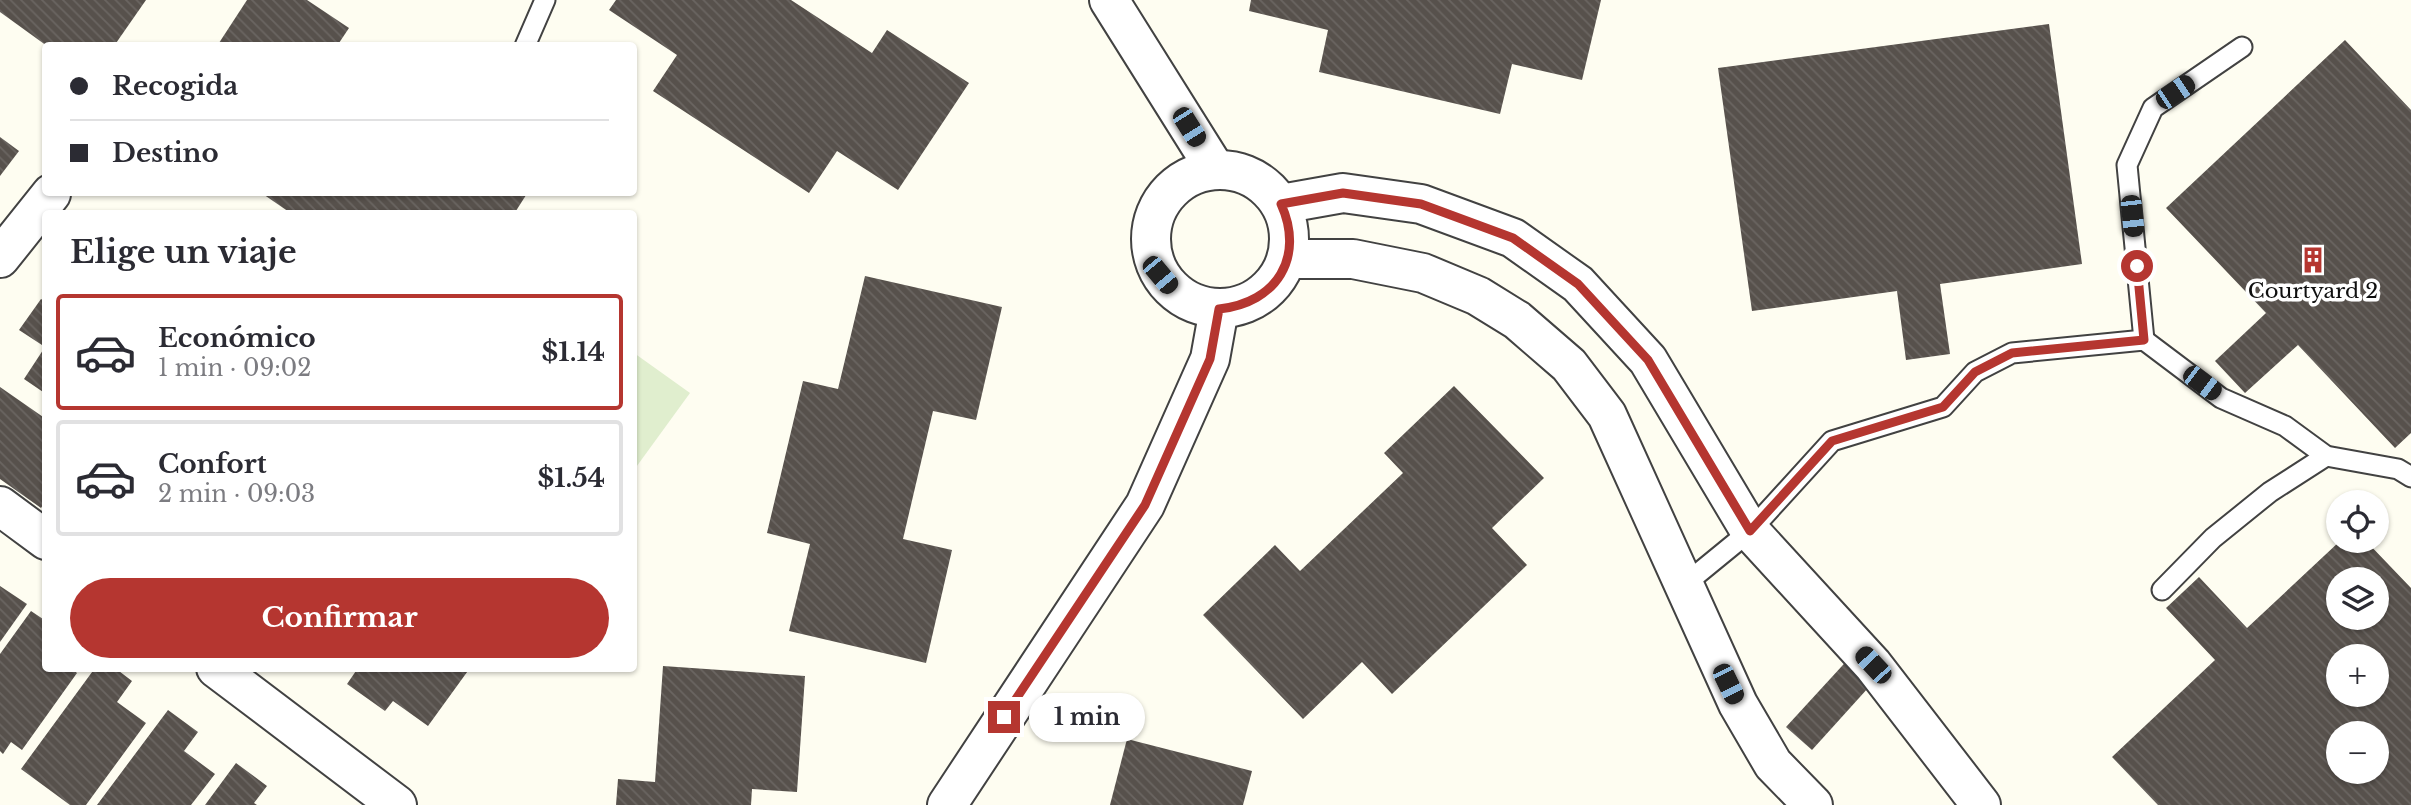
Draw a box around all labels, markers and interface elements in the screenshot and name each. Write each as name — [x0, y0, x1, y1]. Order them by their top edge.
text: Recogida — [112, 70, 238, 102]
car — [2152, 72, 2199, 112]
car — [1169, 104, 1210, 150]
text: Destino — [112, 137, 219, 169]
car — [2120, 194, 2145, 238]
text: Elige un viaje — [70, 232, 297, 272]
building icon: Courtyard 2 — [2298, 245, 2328, 275]
route start — [2121, 250, 2153, 282]
car — [1139, 252, 1182, 298]
place label: Courtyard 2 — [2248, 278, 2378, 304]
icon: car — [74, 321, 137, 384]
text: Económico — [158, 322, 316, 354]
text: $1.14 — [542, 336, 605, 368]
text: 1 min · 09:02 — [158, 354, 311, 382]
car — [2179, 362, 2226, 404]
icon: car — [74, 447, 137, 510]
text: Confort — [158, 448, 267, 480]
text: $1.54 — [537, 462, 605, 494]
text: 2 min · 09:03 — [158, 480, 315, 508]
map controls — [2326, 490, 2389, 784]
button: locate — [2326, 490, 2389, 553]
button: layers — [2326, 567, 2389, 630]
button: Confirmar — [70, 578, 609, 658]
car — [1851, 642, 1896, 688]
button: + — [2326, 644, 2389, 707]
car — [1710, 661, 1747, 707]
callout: 1 min — [1028, 692, 1144, 742]
route end — [988, 701, 1020, 733]
text: 1 min — [1054, 703, 1120, 731]
button: − — [2326, 721, 2389, 784]

